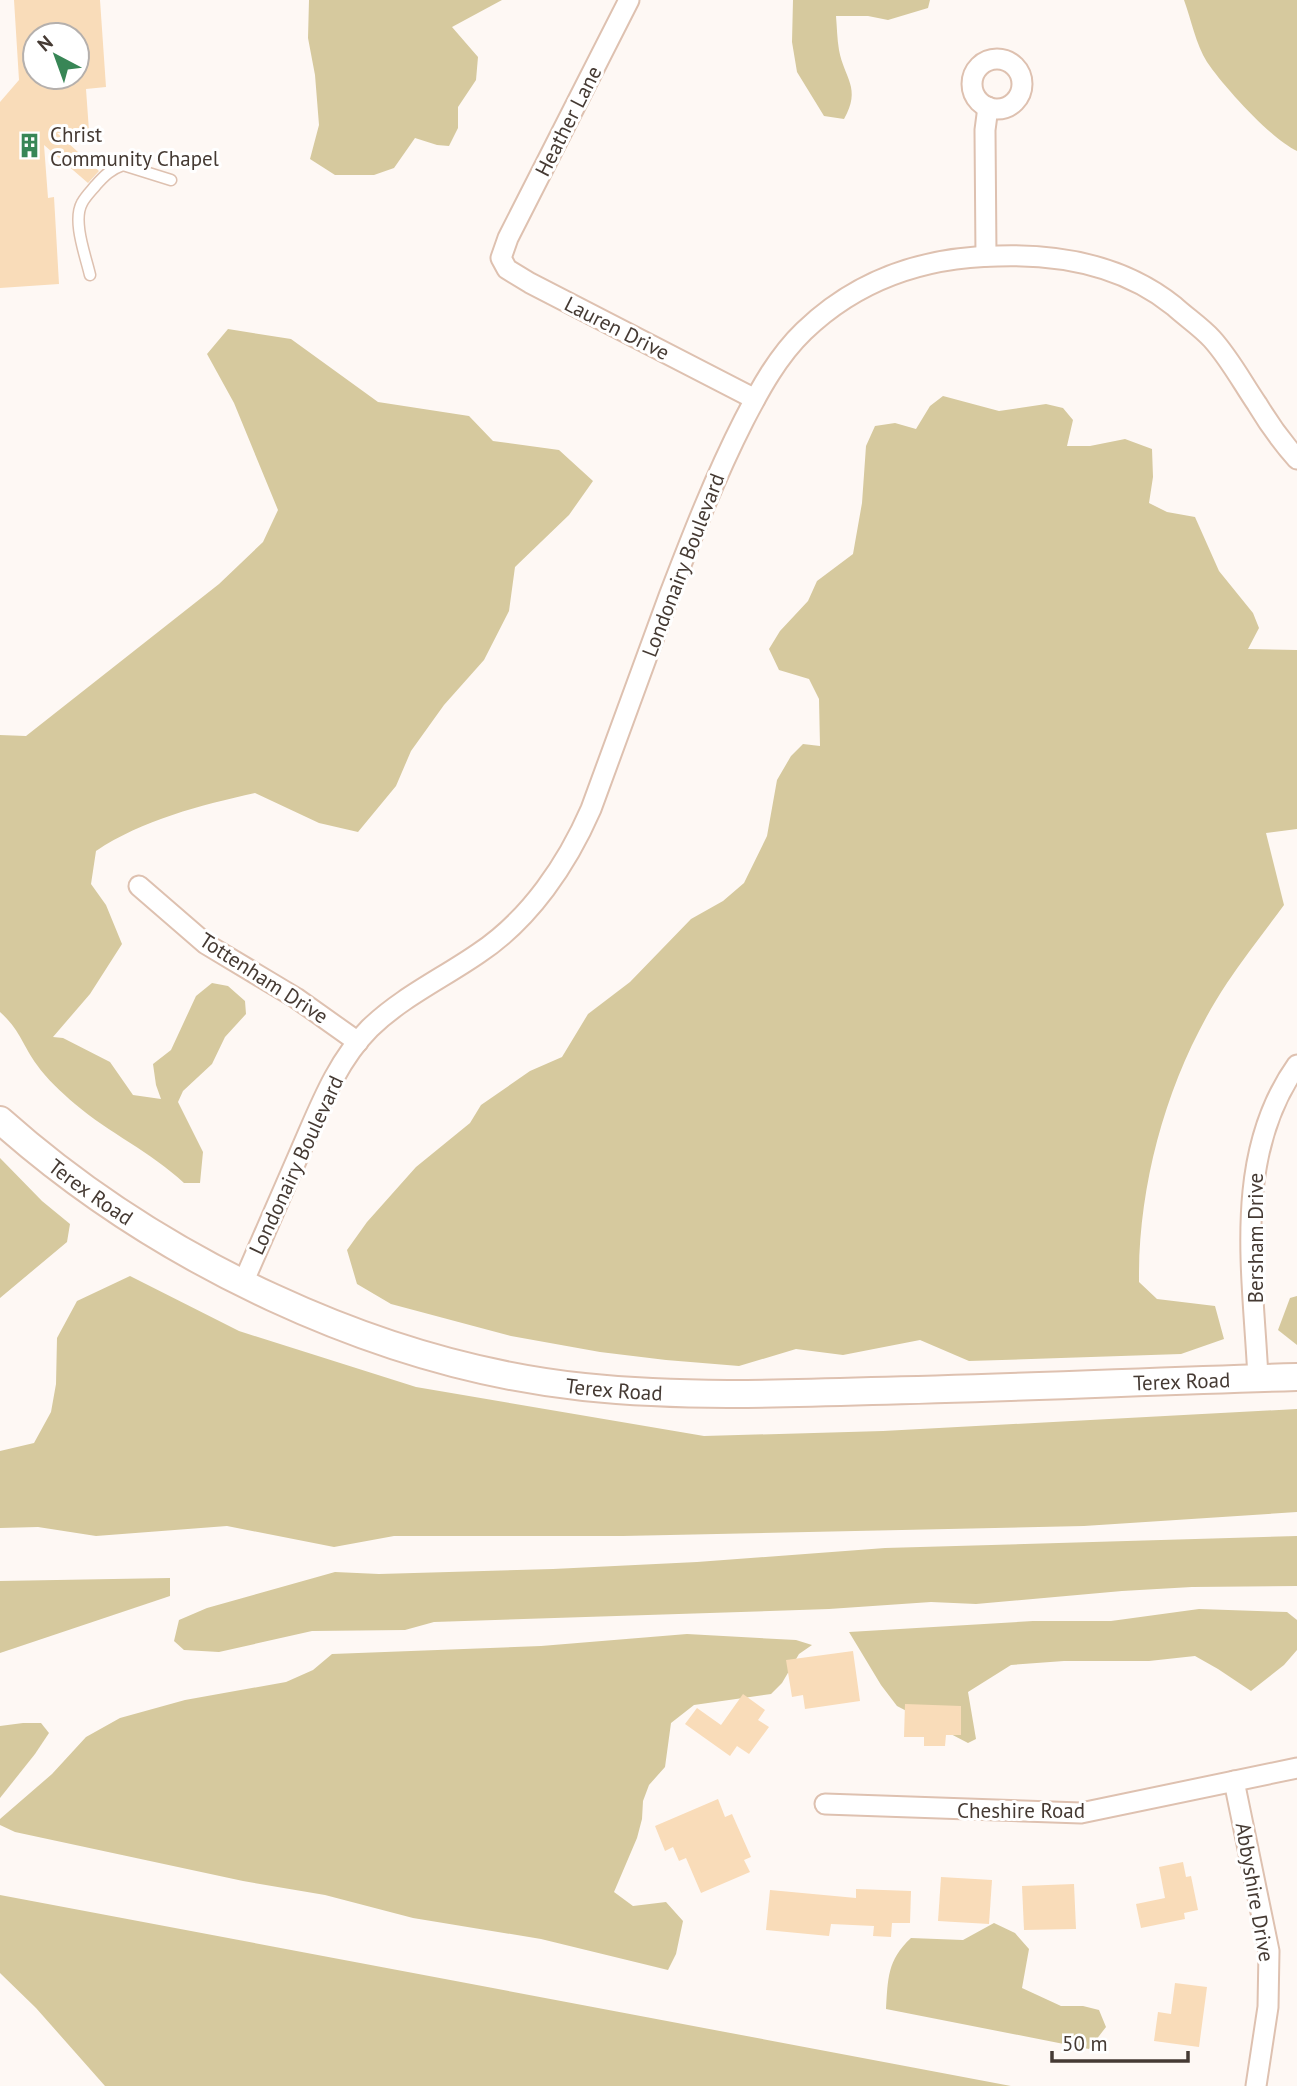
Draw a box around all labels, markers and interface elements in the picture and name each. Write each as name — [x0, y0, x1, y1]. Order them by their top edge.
north arrow — [21, 21, 91, 91]
text: N — [32, 30, 57, 56]
street label: Heather Lane — [529, 61, 607, 181]
place label: Christ Community Chapel — [50, 121, 219, 172]
building icon: Christ Community Chapel — [16, 132, 44, 160]
street label: Lauren Drive — [560, 290, 674, 366]
street label: Londonairy Boulevard — [636, 469, 730, 661]
street label: Tottenham Drive — [195, 926, 333, 1030]
street label: Londonairy Boulevard — [243, 1071, 349, 1259]
street label: Terex Road — [43, 1152, 138, 1231]
street label: Bersham Drive — [1242, 1173, 1269, 1303]
street label: Terex Road — [1133, 1366, 1231, 1396]
street label: Terex Road — [564, 1371, 663, 1406]
street label: Cheshire Road — [957, 1797, 1085, 1824]
street label: Abbyshire Drive — [1229, 1820, 1281, 1964]
scale bar — [1052, 2020, 1188, 2064]
text: 50 m — [1062, 2030, 1108, 2057]

